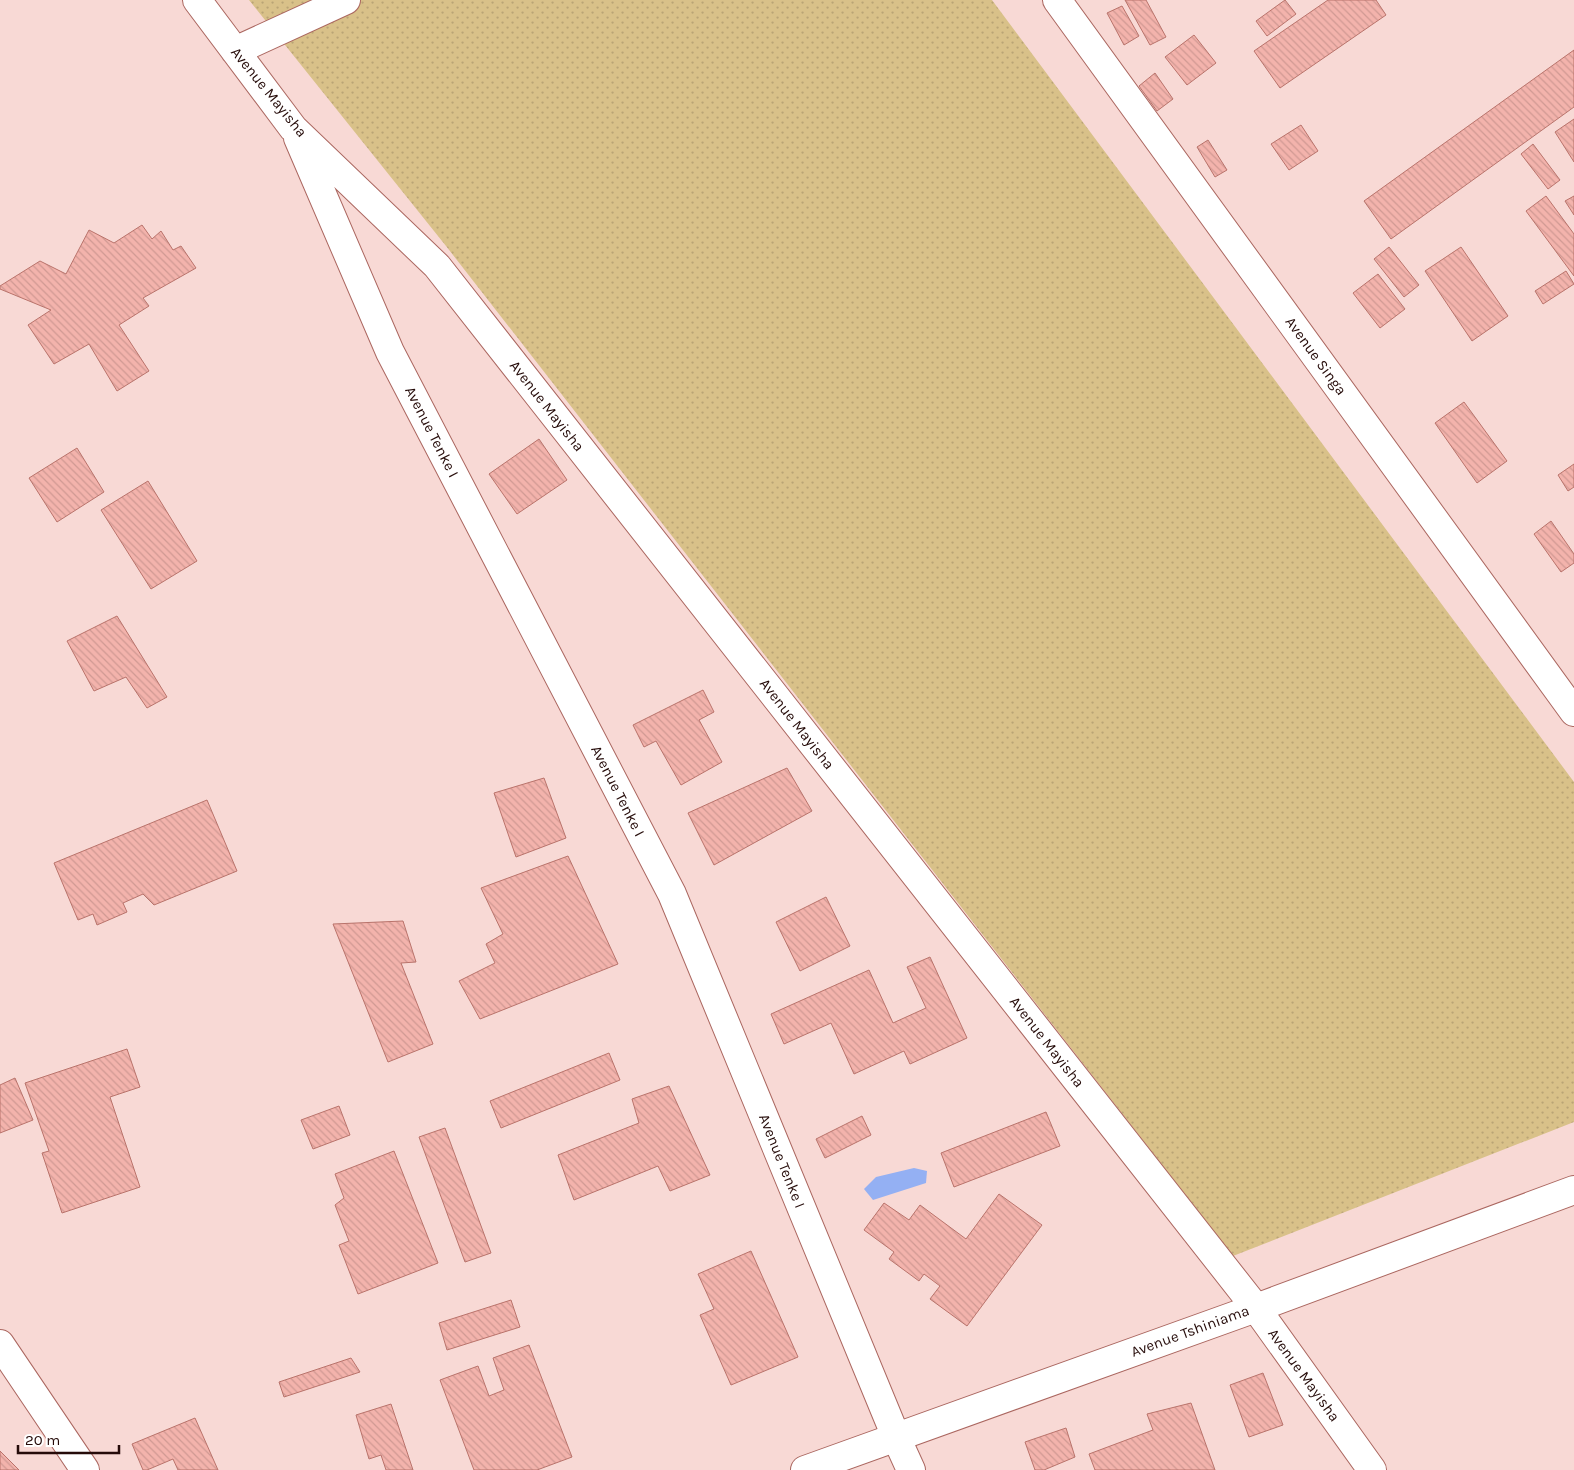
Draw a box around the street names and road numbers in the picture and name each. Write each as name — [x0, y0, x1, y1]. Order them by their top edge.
street label: Avenue Mayisha — [227, 43, 311, 141]
street label: Avenue Singa — [1282, 313, 1350, 399]
street label: Avenue Mayisha — [506, 357, 588, 455]
street label: Avenue Tenke I — [401, 383, 463, 481]
street label: Avenue Mayisha — [756, 675, 838, 773]
street label: Avenue Tenke I — [587, 742, 649, 840]
street label: Avenue Mayisha — [1006, 993, 1088, 1091]
street label: Avenue Tenke I — [755, 1111, 809, 1211]
street label: Avenue Tshiniama — [1128, 1301, 1252, 1361]
street label: Avenue Mayisha — [1264, 1325, 1344, 1425]

